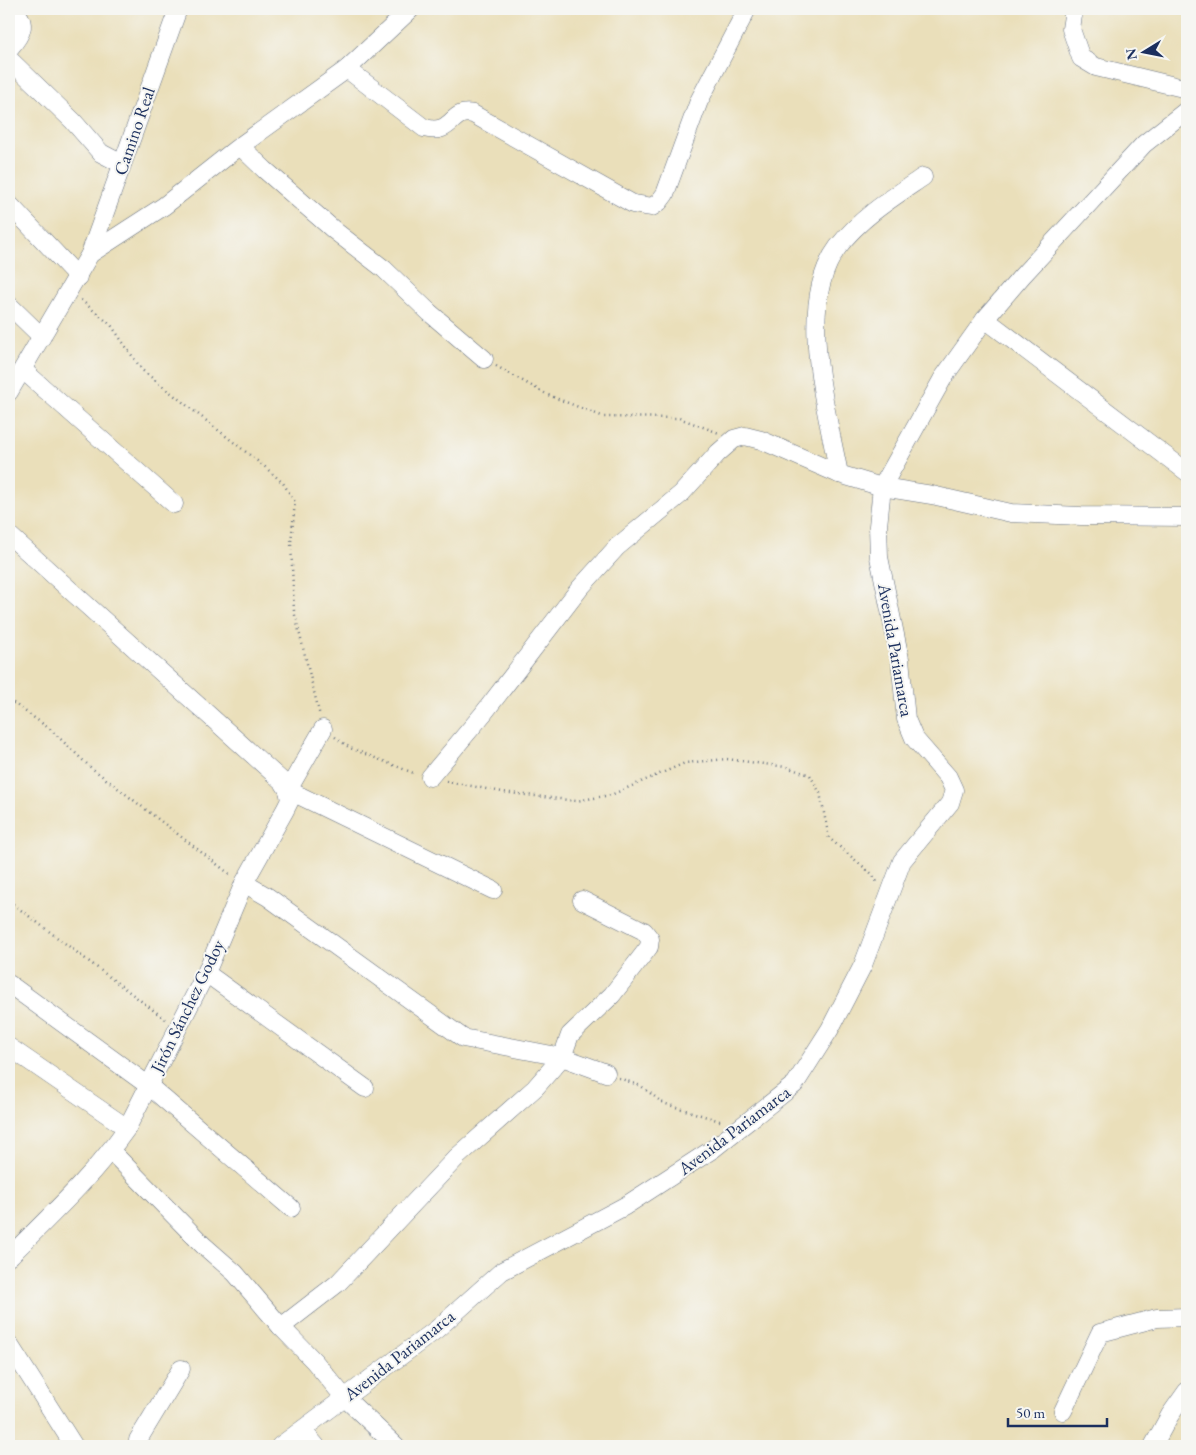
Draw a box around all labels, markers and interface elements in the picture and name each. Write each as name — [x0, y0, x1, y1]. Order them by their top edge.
north arrow — [1118, 28, 1168, 78]
text: N — [1121, 46, 1141, 61]
street label: Camino Real — [108, 84, 160, 178]
street label: Avenida Pariamarca — [873, 581, 919, 719]
street label: Jirón Sánchez Godoy — [144, 936, 229, 1078]
street label: Avenida Pariamarca — [672, 1080, 795, 1180]
street label: Avenida Pariamarca — [338, 1304, 460, 1406]
scale bar — [1008, 1395, 1107, 1427]
text: 50 m — [1016, 1403, 1045, 1422]

